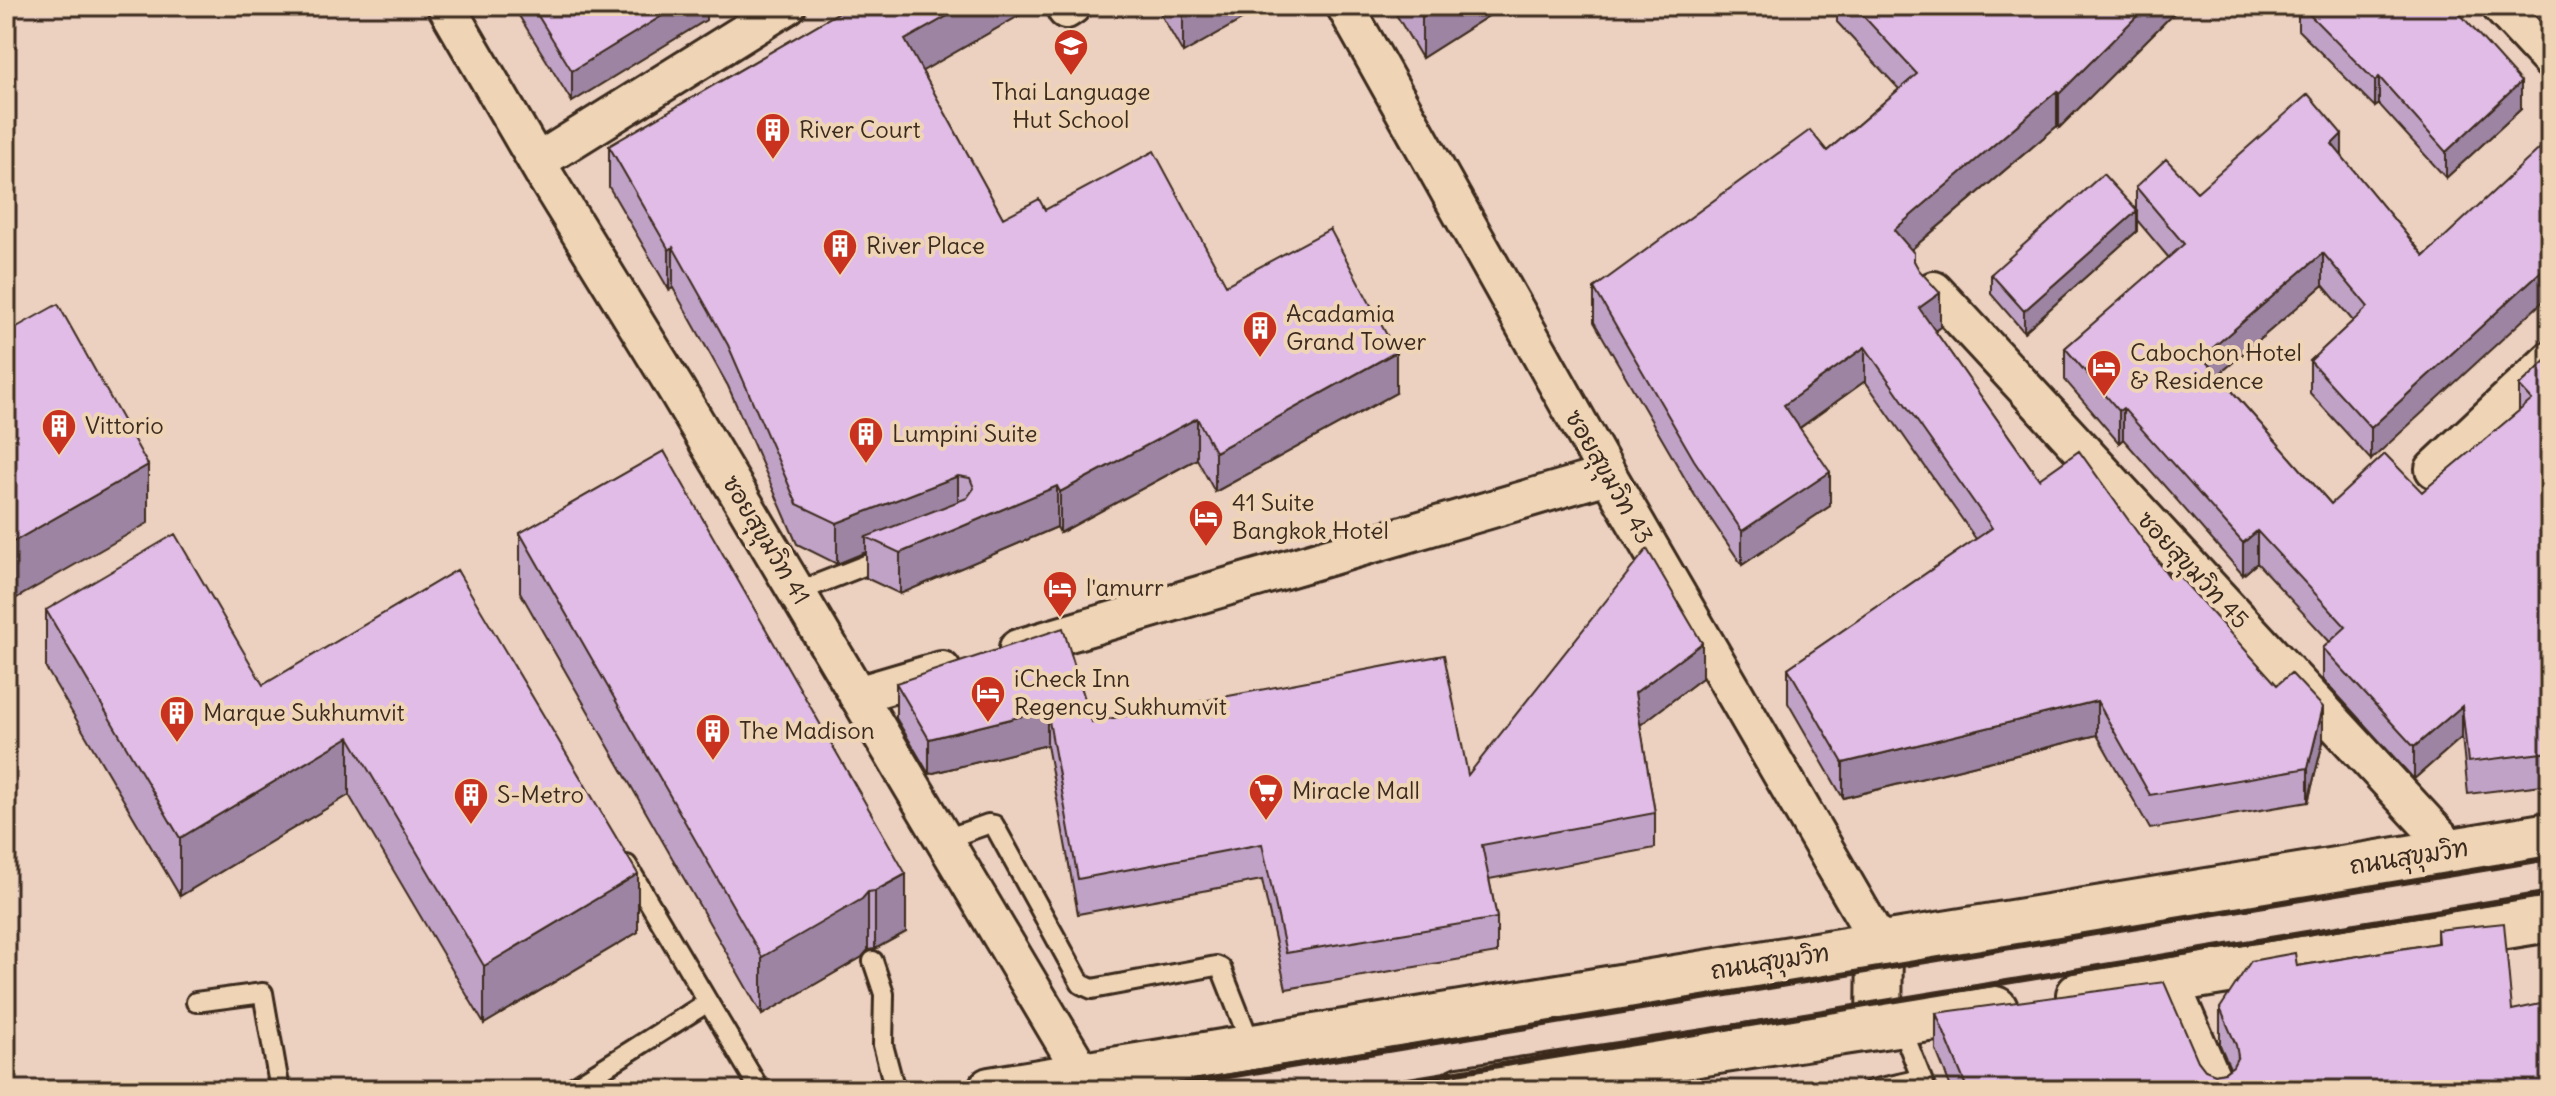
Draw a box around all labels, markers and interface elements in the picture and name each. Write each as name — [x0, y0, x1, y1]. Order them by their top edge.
school or university icon: Thai Language Hut School — [1052, 27, 1090, 77]
place label: Thai Language Hut School — [992, 76, 1150, 134]
building icon: River Court — [754, 111, 792, 161]
place label: River Court — [799, 114, 921, 144]
building icon: River Place — [821, 227, 859, 277]
place label: River Place — [866, 230, 985, 260]
place label: Acadamia Grand Tower — [1286, 298, 1427, 356]
building icon: Acadamia Grand Tower — [1241, 309, 1279, 359]
place label: Cabochon Hotel & Residence — [2130, 337, 2302, 395]
hotel icon: Cabochon Hotel & Residence — [2085, 348, 2123, 398]
street label: ซอยสุขุมวิท 43 — [1556, 404, 1660, 551]
building icon: Vittorio — [40, 407, 78, 457]
place label: Vittorio — [85, 410, 164, 440]
building icon: Lumpini Suite — [847, 415, 885, 465]
place label: Lumpini Suite — [892, 418, 1037, 448]
street label: ซอยสุขุมวิท 41 — [713, 469, 817, 612]
place label: 41 Suite Bangkok Hotel — [1232, 487, 1389, 545]
hotel icon: 41 Suite Bangkok Hotel — [1187, 498, 1225, 548]
street label: ซอยสุขุมวิท 45 — [2129, 504, 2256, 637]
hotel icon: l'amurr — [1041, 569, 1079, 619]
place label: l'amurr — [1086, 572, 1164, 602]
place label: iCheck Inn Regency Sukhumvit — [1014, 663, 1227, 721]
hotel icon: iCheck Inn Regency Sukhumvit — [969, 674, 1007, 724]
building icon: Marque Sukhumvit — [158, 694, 196, 744]
place label: Marque Sukhumvit — [203, 697, 405, 727]
building icon: The Madison — [694, 712, 732, 762]
place label: The Madison — [739, 715, 875, 745]
supermarket icon: Miracle Mall — [1247, 772, 1285, 822]
place label: Miracle Mall — [1292, 775, 1420, 805]
building icon: S-Metro — [452, 776, 490, 826]
place label: S-Metro — [497, 779, 584, 809]
street label: ถนนสุขุมวิท — [2347, 832, 2471, 884]
street label: ถนนสุขุมวิท — [1708, 937, 1832, 989]

